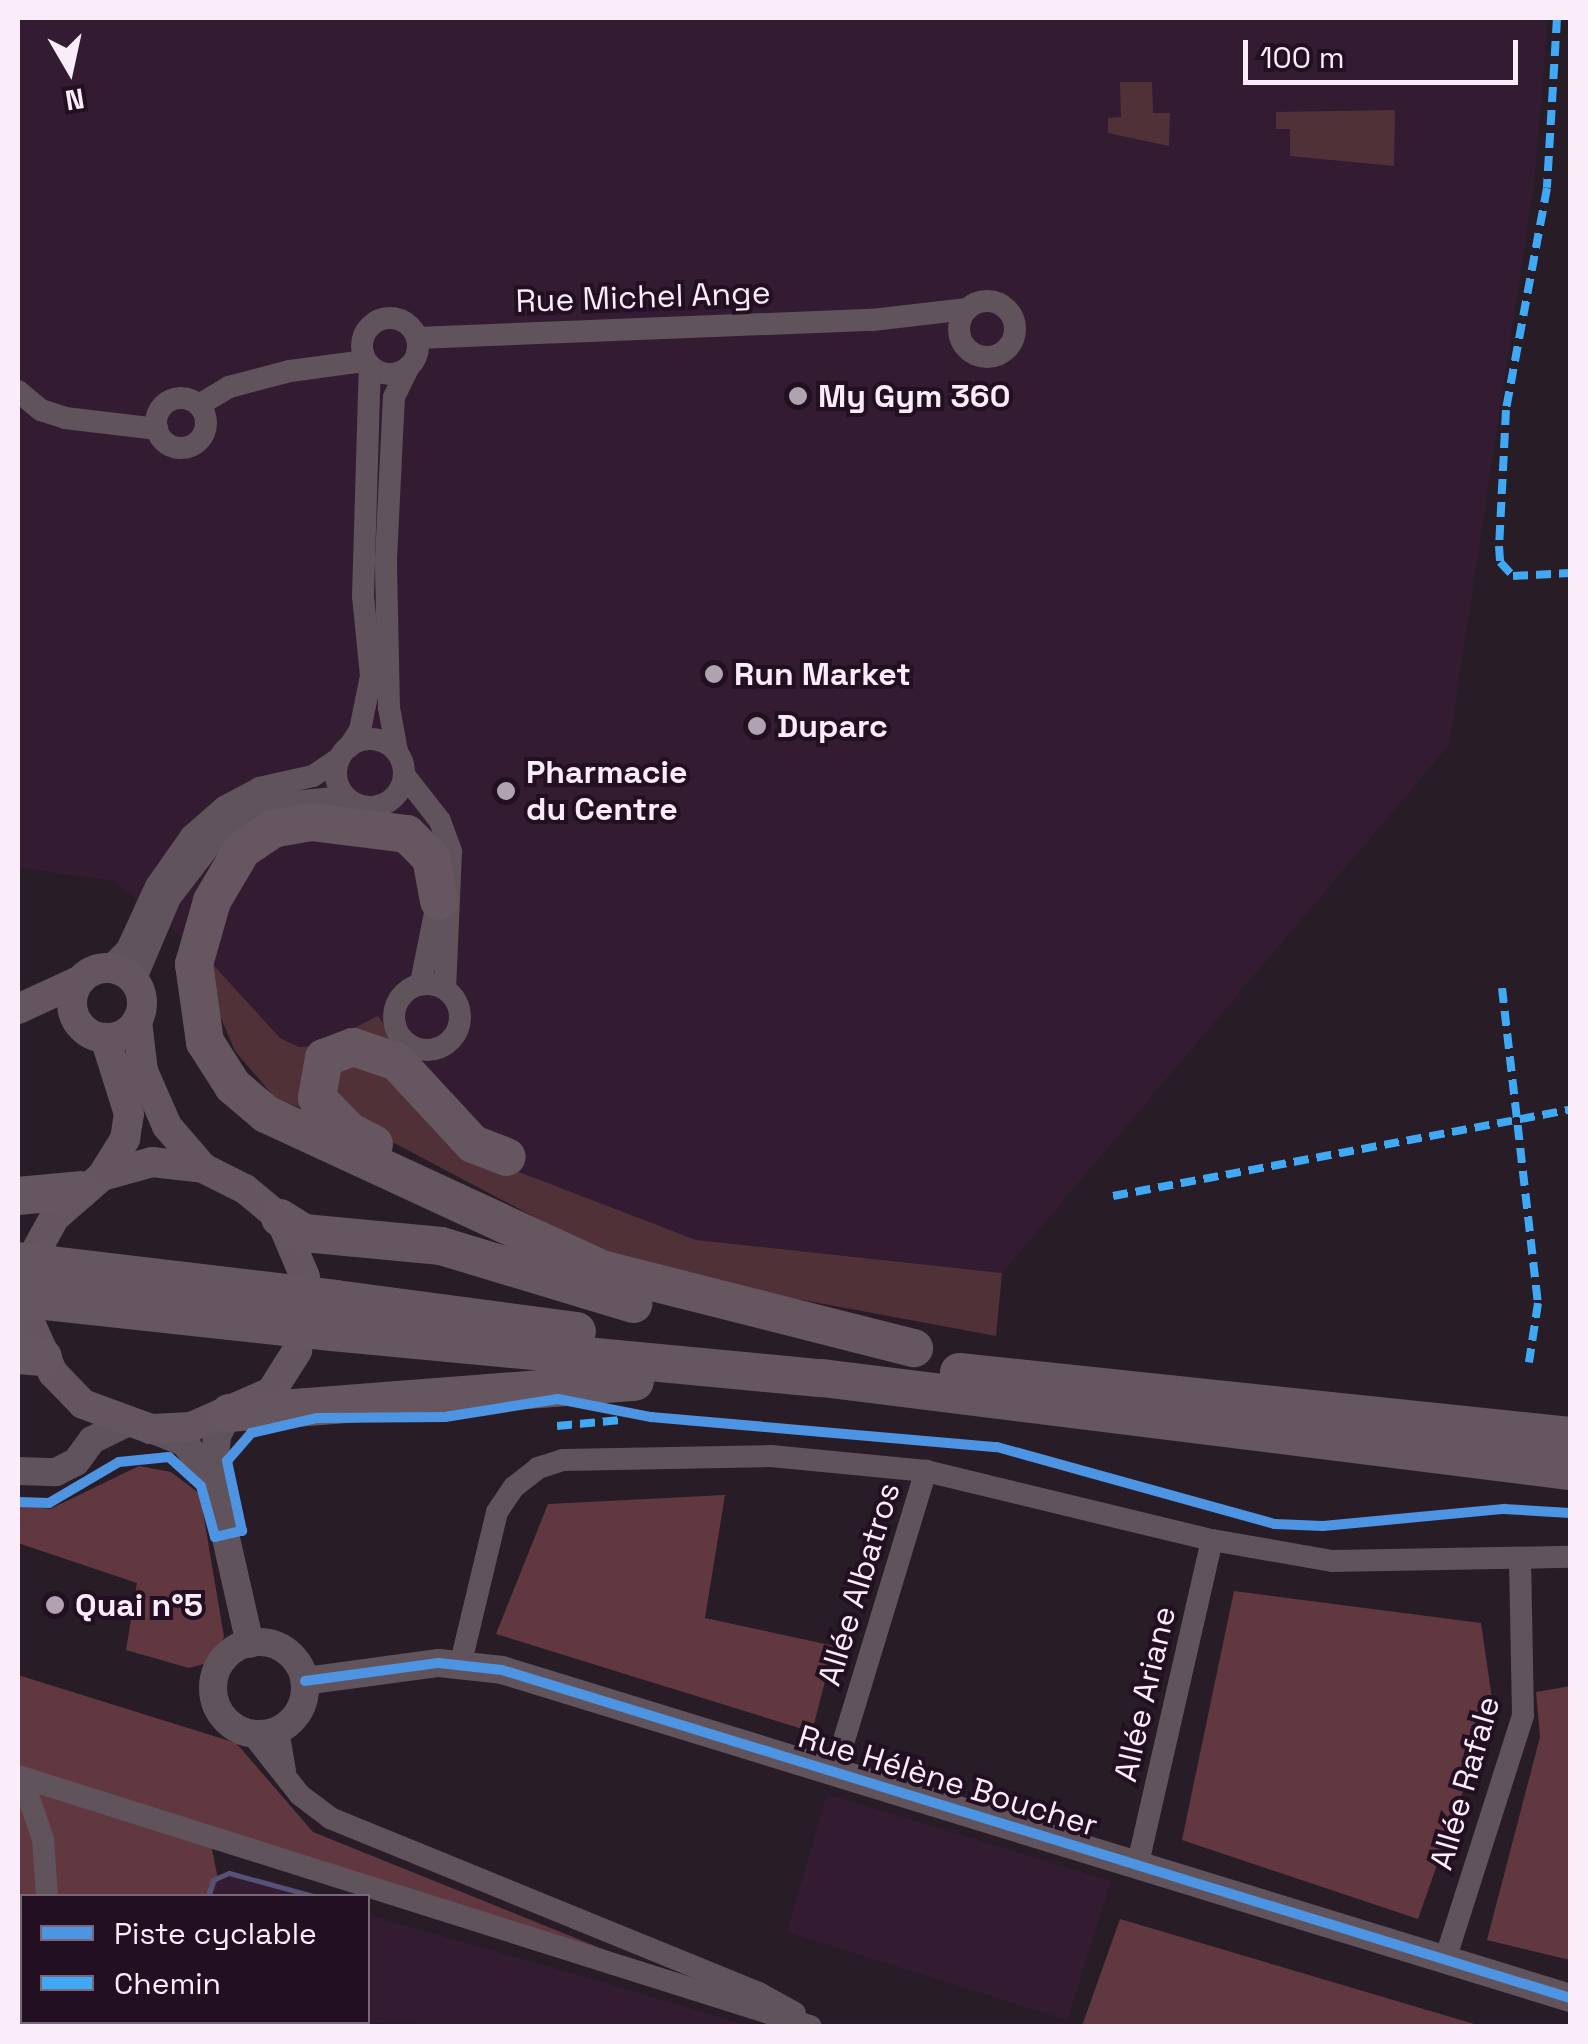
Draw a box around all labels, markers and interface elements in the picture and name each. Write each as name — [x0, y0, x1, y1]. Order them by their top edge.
north arrow — [20, 20, 120, 120]
scale bar — [1248, 20, 1523, 82]
text: 100 m — [1260, 38, 1345, 77]
text: N — [63, 80, 87, 119]
street label: Rue Michel Ange — [515, 273, 771, 321]
place label: My Gym 360 — [818, 377, 1010, 415]
marker: My Gym 360 — [787, 385, 809, 407]
place label: Run Market — [734, 655, 911, 693]
marker: Run Market — [703, 663, 725, 685]
place label: Duparc — [777, 707, 888, 745]
marker: Duparc — [746, 715, 768, 737]
place label: Pharmacie du Centre — [526, 754, 687, 829]
marker: Pharmacie du Centre — [495, 780, 517, 802]
street label: Allée Albatros — [810, 1478, 908, 1690]
place label: Quai n°5 — [75, 1586, 203, 1624]
marker: Quai n°5 — [44, 1594, 66, 1616]
street label: Allée Ariane — [1106, 1602, 1184, 1786]
street label: Allée Rafale — [1422, 1692, 1508, 1874]
street label: Rue Hélène Boucher — [794, 1717, 1102, 1845]
legend — [20, 1894, 370, 2024]
text: Piste cyclable — [114, 1914, 317, 1953]
text: Chemin — [114, 1964, 221, 2003]

